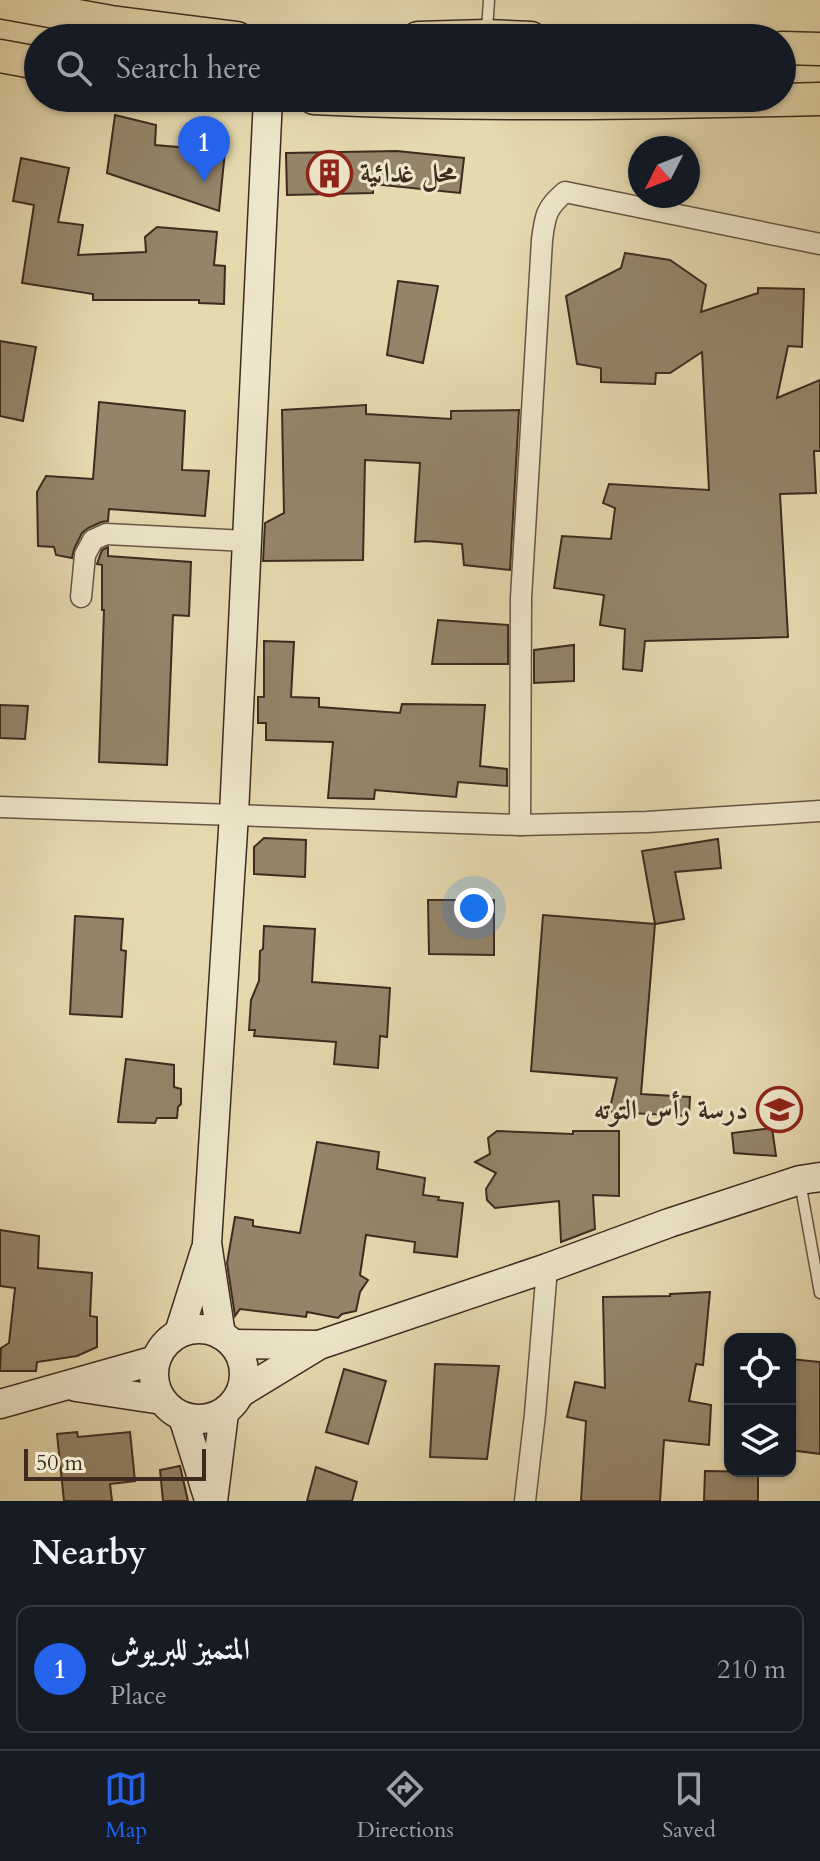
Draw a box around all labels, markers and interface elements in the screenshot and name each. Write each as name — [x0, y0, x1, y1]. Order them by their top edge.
search box — [24, 24, 796, 112]
icon: search — [52, 46, 96, 90]
text: Search here — [116, 48, 261, 89]
pin: 1 — [178, 116, 230, 182]
north arrow — [628, 136, 700, 208]
building icon: محل غدائية — [305, 149, 353, 197]
place label: محل غدائية — [360, 154, 458, 192]
your location — [454, 888, 494, 928]
school or university icon: درسة رأس التوته — [755, 1086, 803, 1134]
place label: درسة رأس التوته — [594, 1090, 748, 1129]
map controls — [724, 1333, 796, 1477]
button: locate — [724, 1333, 796, 1405]
button: layers — [724, 1405, 796, 1477]
scale bar — [24, 1445, 206, 1481]
text: 50 m — [36, 1448, 83, 1478]
text: Nearby — [32, 1530, 147, 1576]
text: المتميز للبريوش — [110, 1629, 250, 1670]
text: 1 — [53, 1652, 67, 1687]
text: 210 m — [717, 1652, 786, 1687]
text: Place — [110, 1678, 167, 1713]
tab: Map — [104, 1767, 148, 1845]
tab: Directions — [357, 1767, 454, 1845]
tab: Saved — [662, 1767, 716, 1845]

